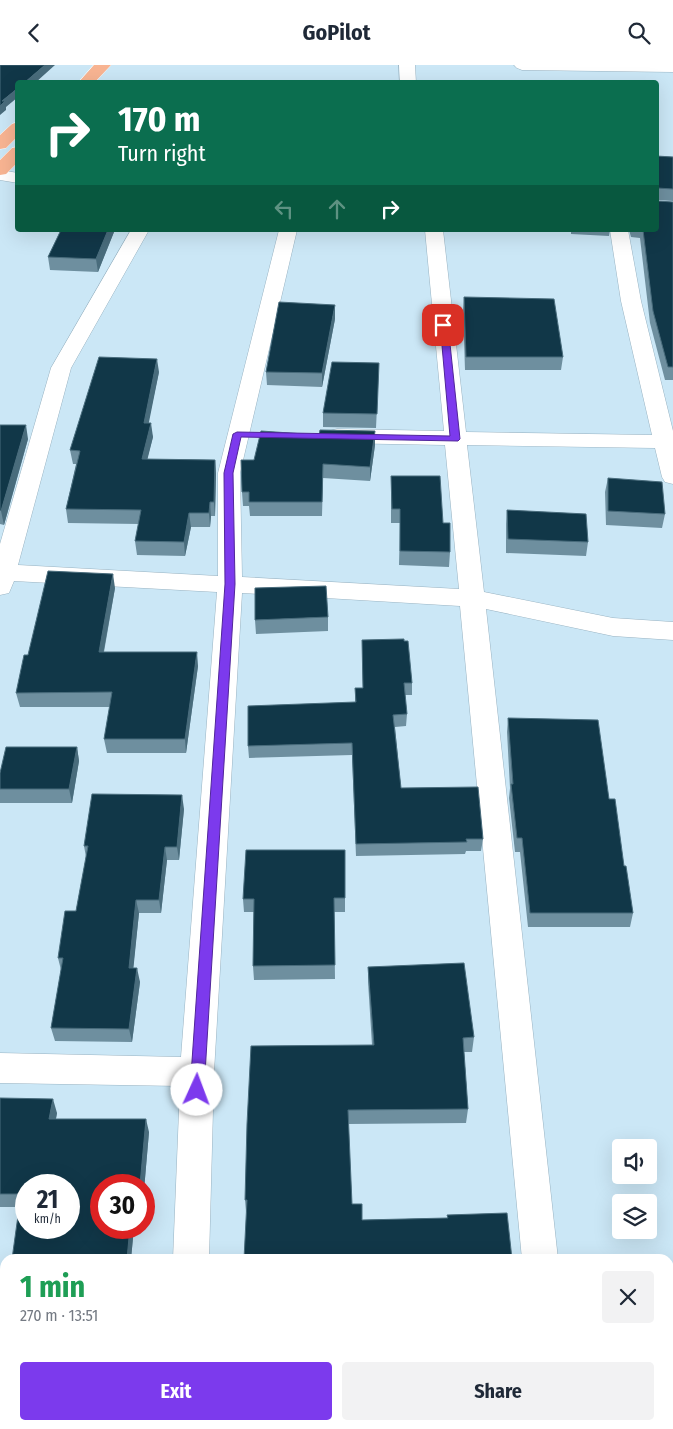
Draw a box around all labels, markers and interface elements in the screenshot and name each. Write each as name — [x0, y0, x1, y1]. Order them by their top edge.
icon: back — [20, 19, 48, 47]
text: GoPilot — [303, 19, 370, 46]
icon: search — [625, 19, 653, 47]
text: 170 m — [118, 98, 201, 140]
icon: right — [35, 100, 100, 165]
text: Turn right — [118, 140, 206, 167]
icon: left — [270, 195, 298, 223]
icon: ahead — [323, 195, 351, 223]
icon: right — [376, 195, 404, 223]
pin — [422, 304, 464, 346]
icon: arrive — [429, 311, 457, 339]
position arrow — [170, 1063, 222, 1115]
map controls — [612, 1139, 657, 1239]
button: sound — [612, 1139, 657, 1184]
speed limit sign: 30 — [90, 1174, 155, 1239]
text: 21 — [37, 1185, 58, 1215]
button: layers — [612, 1194, 657, 1239]
text: km/h — [34, 1212, 61, 1226]
text: 1 min — [20, 1269, 85, 1305]
button: close — [602, 1271, 654, 1323]
text: 270 m · 13:51 — [20, 1306, 98, 1325]
button: Exit — [20, 1362, 332, 1420]
button: Share — [342, 1362, 654, 1420]

